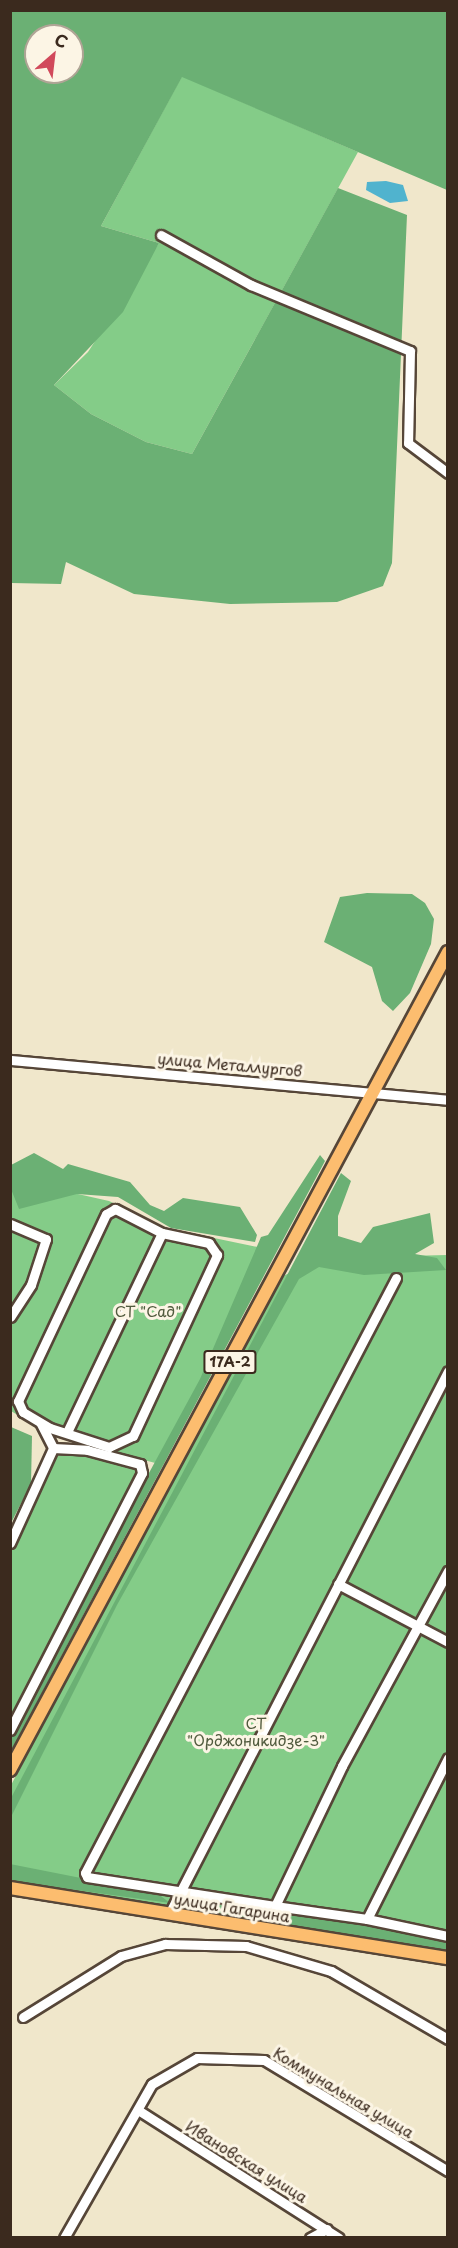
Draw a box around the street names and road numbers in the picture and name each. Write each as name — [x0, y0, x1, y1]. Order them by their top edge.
street label: улица Металлургов — [157, 1049, 303, 1079]
road number: 17А-2 — [203, 1351, 257, 1373]
street label: улица Гагарина — [173, 1889, 291, 1925]
street label: Коммунальная улица — [270, 2043, 418, 2141]
street label: Ивановская улица — [183, 2116, 311, 2206]

